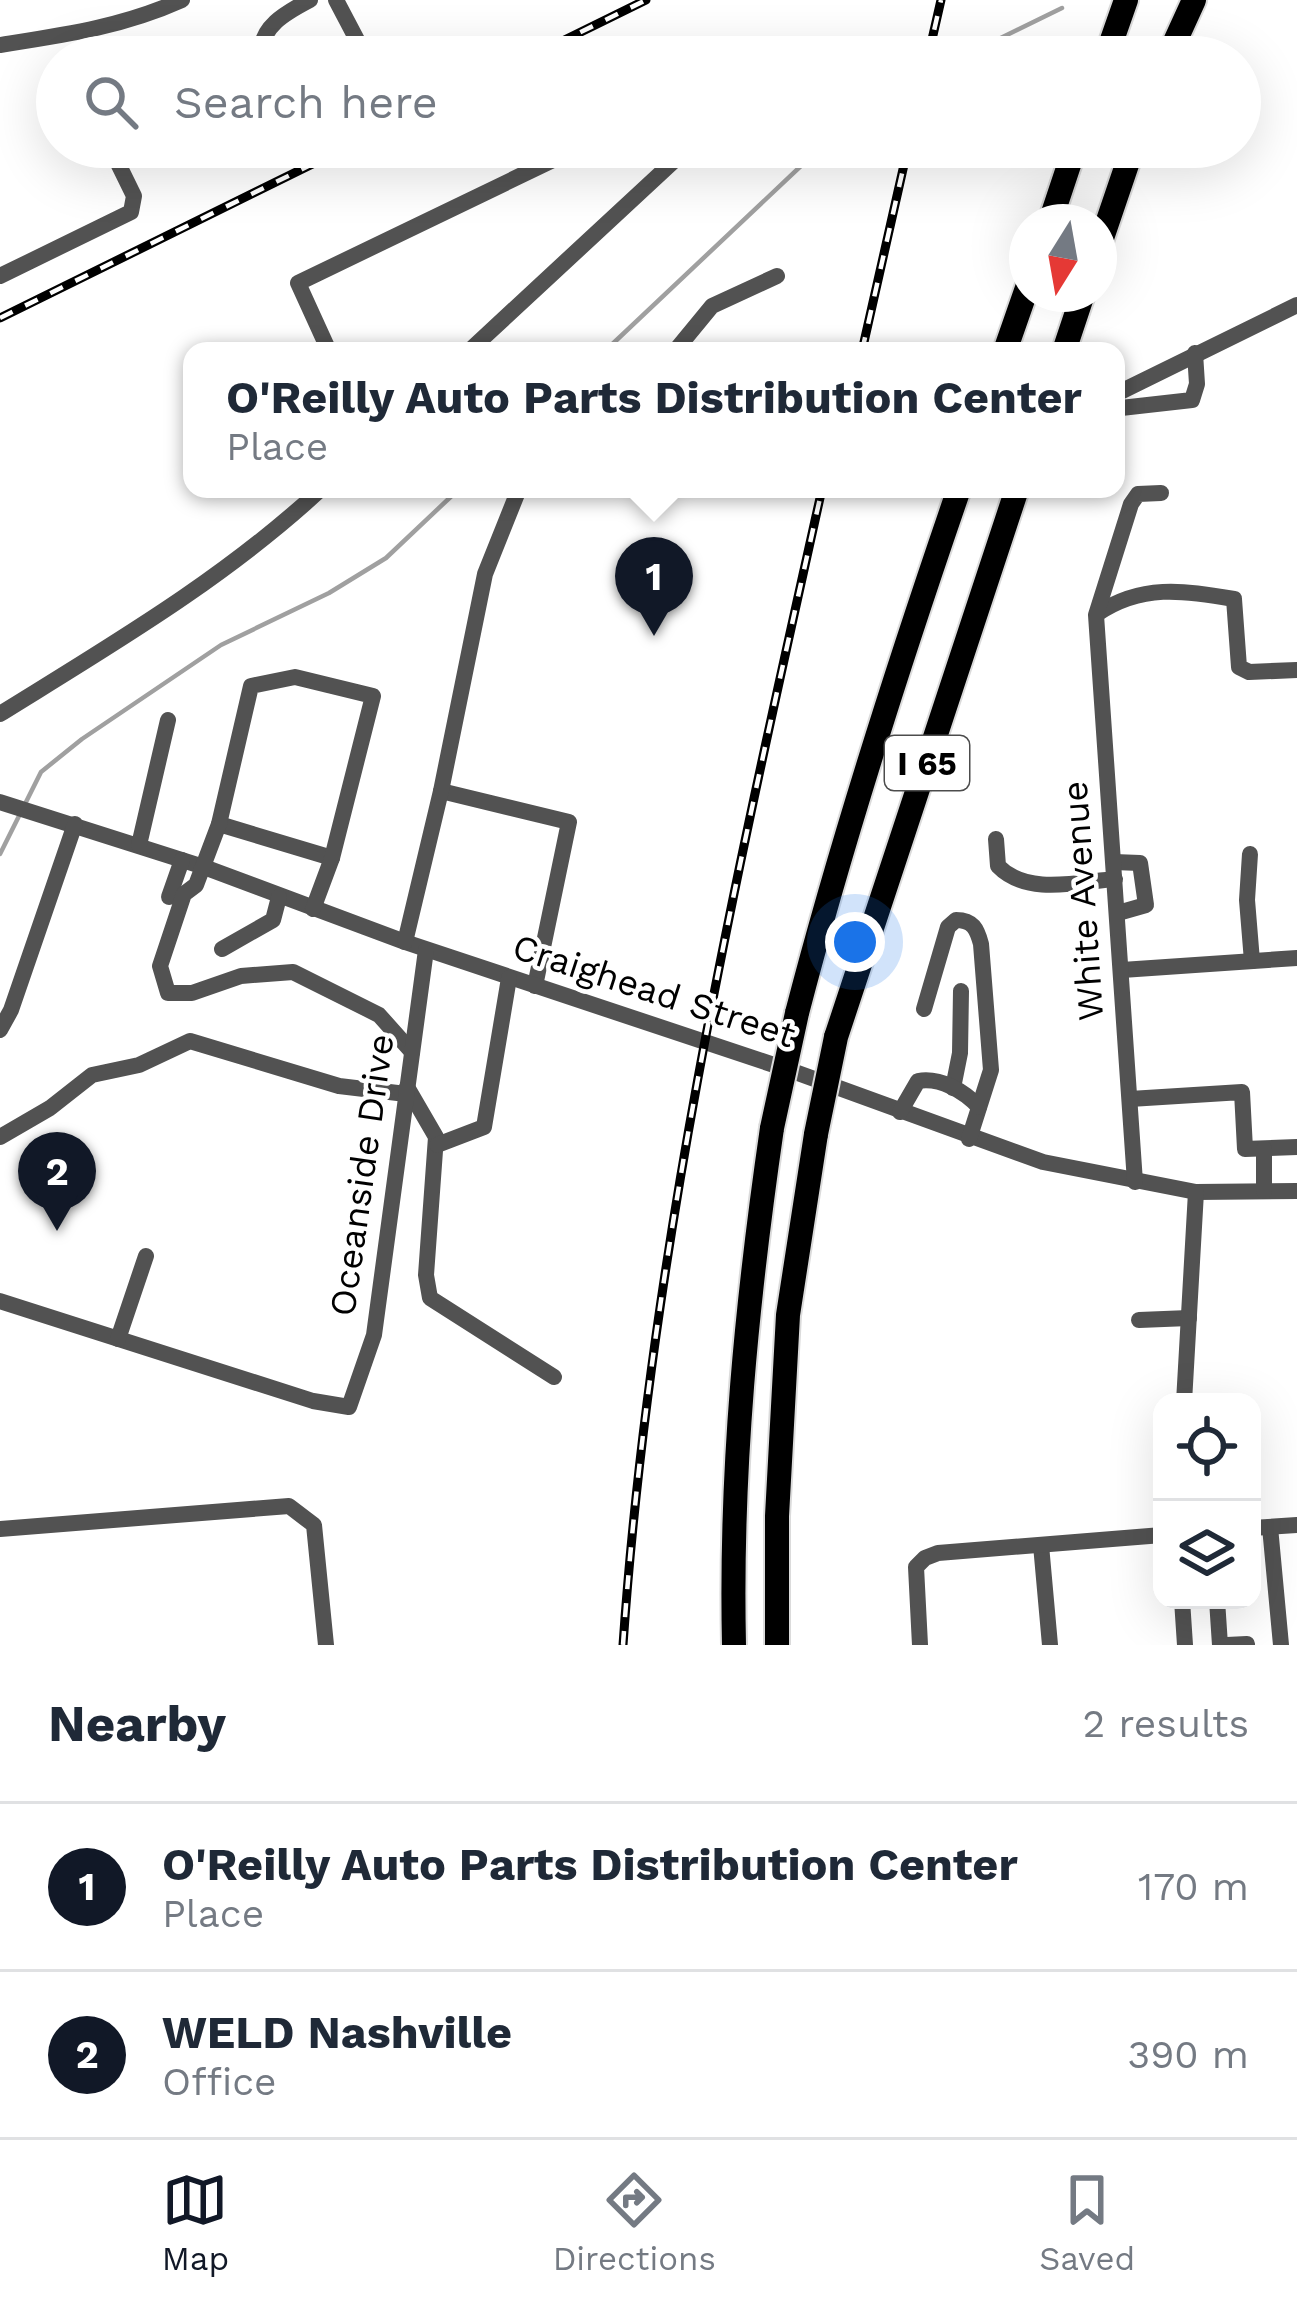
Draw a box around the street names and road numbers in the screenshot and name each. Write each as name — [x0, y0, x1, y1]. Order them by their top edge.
road number: I 65 — [885, 736, 969, 790]
street label: White Avenue — [1054, 780, 1112, 1022]
street label: Craighead Street — [507, 926, 801, 1056]
street label: Oceanside Drive — [321, 1031, 403, 1319]

